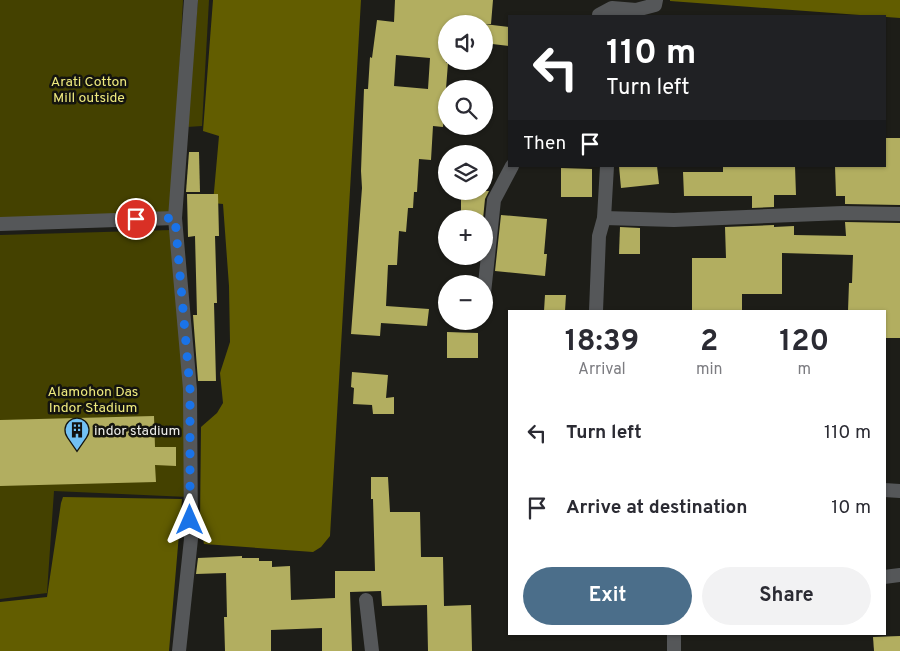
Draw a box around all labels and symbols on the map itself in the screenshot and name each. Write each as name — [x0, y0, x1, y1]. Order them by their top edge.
park label: Arati Cotton Mill outside — [51, 74, 127, 107]
pin — [115, 198, 157, 240]
park label: Alamohon Das Indor Stadium — [48, 384, 138, 417]
building icon: indor stadium — [64, 417, 90, 451]
place label: indor stadium — [94, 423, 180, 440]
position arrow — [163, 493, 215, 545]

